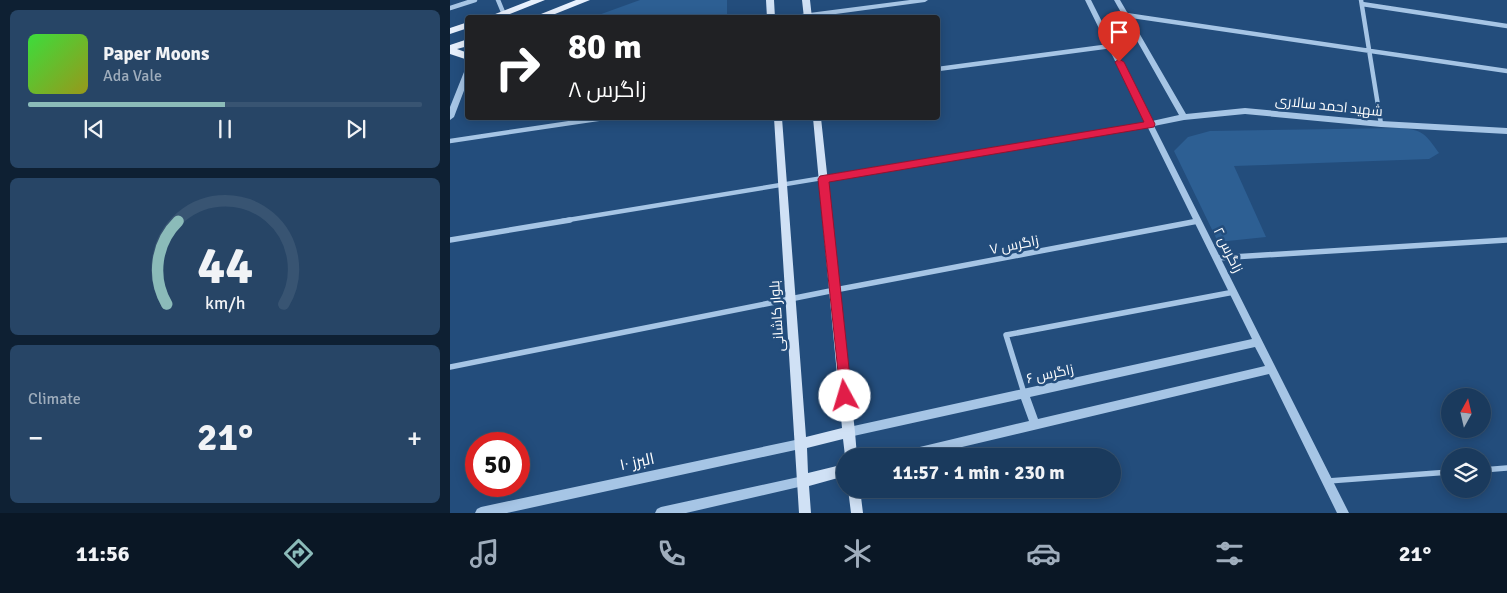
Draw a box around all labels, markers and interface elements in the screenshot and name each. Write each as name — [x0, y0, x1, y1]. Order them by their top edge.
pin — [1098, 11, 1140, 62]
icon: arrive — [1105, 18, 1133, 46]
text: 80 m — [568, 25, 642, 68]
icon: right — [485, 35, 550, 100]
text: Paper Moons — [103, 42, 209, 66]
text: Ada Vale — [103, 66, 162, 86]
text: زاگرس ۸ — [568, 76, 646, 103]
street label: شهید احمد سالاری — [1274, 92, 1384, 120]
icon: previous — [80, 115, 108, 143]
icon: pause — [211, 115, 239, 143]
icon: next — [342, 115, 370, 143]
street label: زاگرس ۲ — [1210, 224, 1246, 276]
street label: زاگرس ۷ — [988, 232, 1040, 258]
text: 44 — [197, 234, 253, 298]
street label: بلوار کاشانی — [766, 280, 788, 352]
text: km/h — [205, 292, 245, 314]
street label: زاگرس ۶ — [1025, 361, 1075, 387]
position arrow — [818, 369, 870, 421]
north arrow — [1441, 388, 1491, 438]
map controls — [1441, 388, 1491, 498]
text: Climate — [28, 389, 81, 409]
text: 21° — [197, 414, 253, 461]
text: − — [28, 421, 43, 455]
text: + — [407, 421, 422, 455]
speed limit sign: 50 — [465, 432, 530, 497]
button: layers — [1441, 448, 1491, 498]
street label: البرز ۱۰ — [618, 449, 656, 475]
text: 11:57 · 1 min · 230 m — [892, 461, 1065, 485]
icon: directions — [281, 536, 316, 571]
icon: music — [467, 536, 502, 571]
icon: phone — [654, 536, 689, 571]
icon: climate — [840, 536, 875, 571]
icon: car — [1026, 536, 1061, 571]
icon: filters — [1212, 536, 1247, 571]
text: 11:56 — [76, 540, 130, 567]
text: 21° — [1399, 540, 1431, 567]

